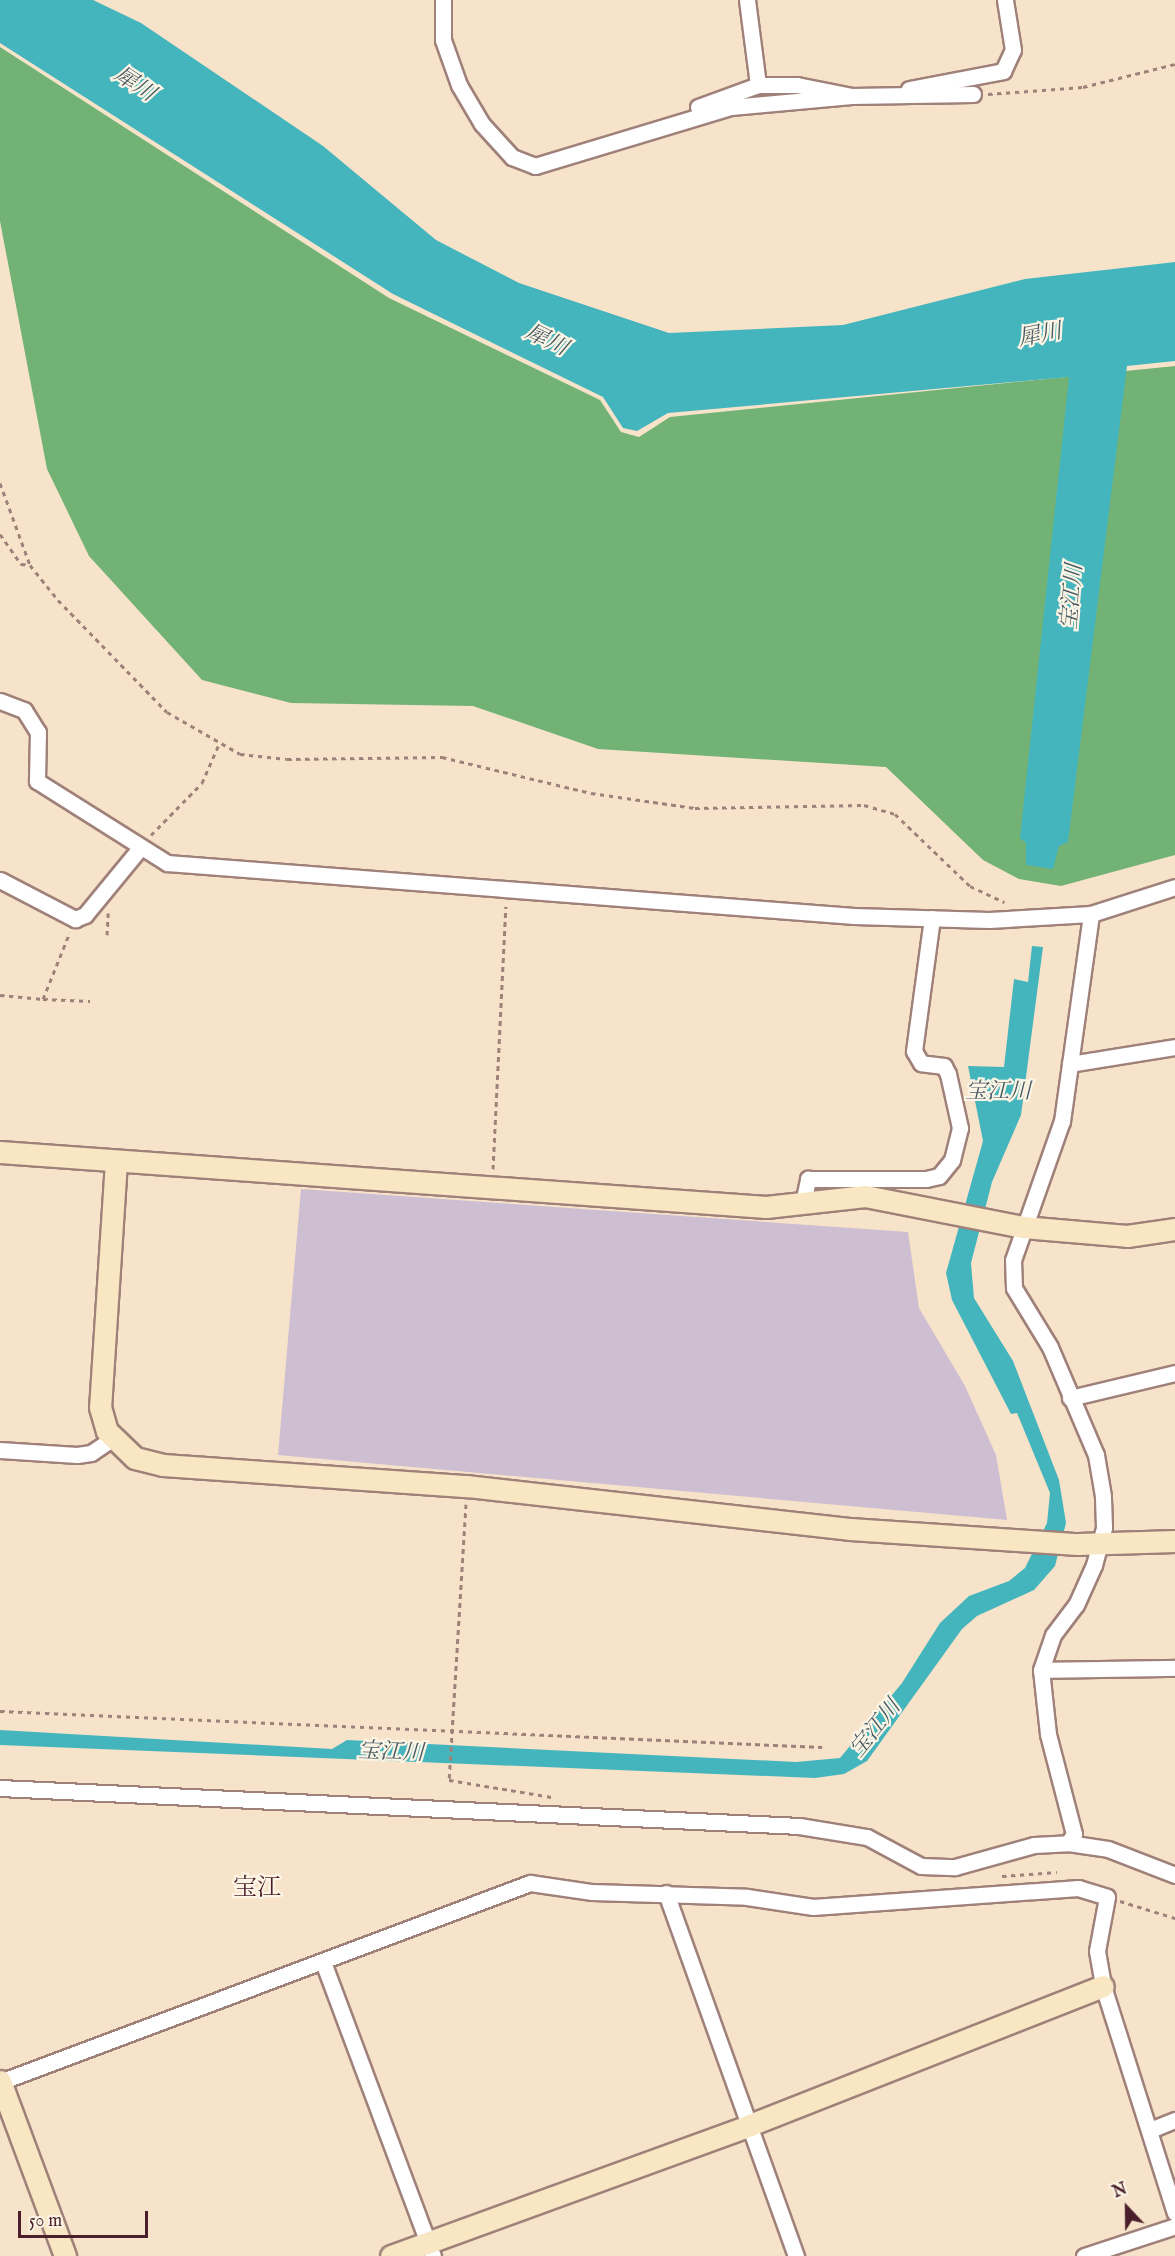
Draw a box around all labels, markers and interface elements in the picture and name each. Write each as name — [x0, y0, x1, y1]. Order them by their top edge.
water label: 犀川 — [108, 62, 160, 108]
water label: 犀川 — [520, 319, 572, 363]
water label: 犀川 — [1016, 319, 1064, 353]
water label: 宝江川 — [1057, 563, 1089, 631]
water label: 宝江川 — [965, 1080, 1031, 1106]
water label: 宝江川 — [845, 1695, 907, 1763]
water label: 宝江川 — [358, 1739, 424, 1767]
district label: 宝江 — [233, 1875, 281, 1903]
north arrow — [1097, 2178, 1157, 2238]
text: N — [1110, 2179, 1130, 2203]
scale bar — [21, 2199, 152, 2237]
text: 50 m — [29, 2210, 62, 2233]

